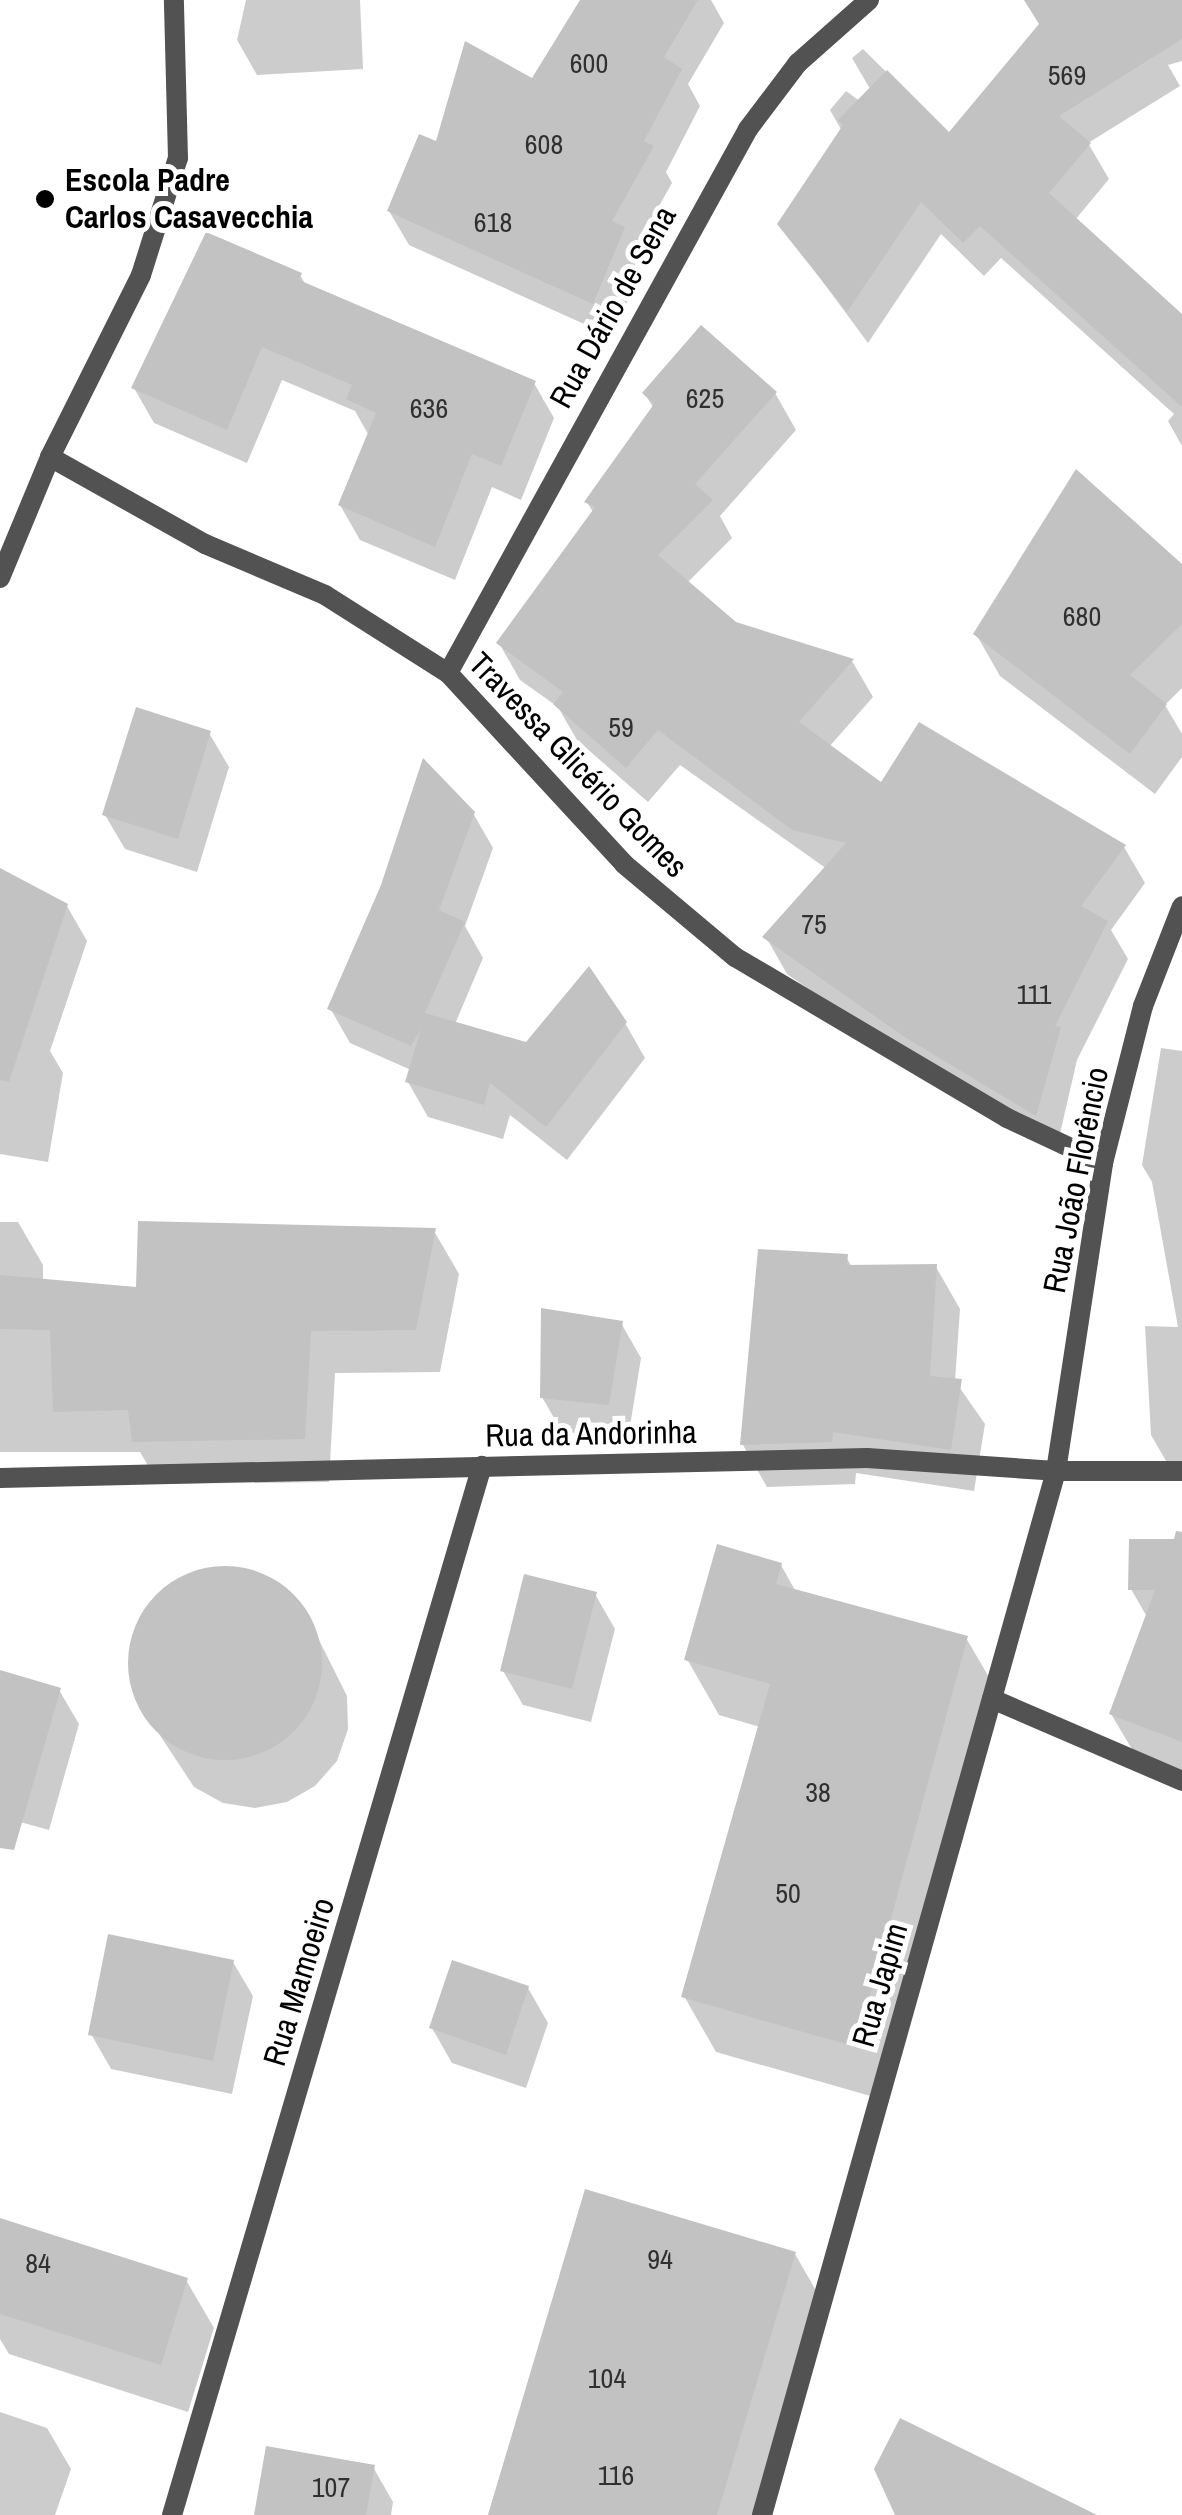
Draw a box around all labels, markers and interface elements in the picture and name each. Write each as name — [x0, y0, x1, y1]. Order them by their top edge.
house number: 600 — [570, 46, 608, 80]
house number: 569 — [1048, 58, 1086, 92]
house number: 608 — [525, 127, 563, 161]
place label: Escola Padre Carlos Casavecchia — [65, 162, 313, 237]
marker: Escola Padre Carlos Casavecchia — [34, 188, 56, 210]
street label: Rua Dário de Sena — [542, 199, 684, 415]
house number: 618 — [474, 205, 512, 239]
house number: 625 — [686, 381, 724, 415]
house number: 636 — [410, 391, 448, 425]
house number: 680 — [1063, 599, 1101, 633]
street label: Travessa Glicério Gomes — [461, 644, 695, 886]
house number: 59 — [608, 710, 634, 744]
house number: 75 — [801, 907, 827, 941]
house number: 111 — [1017, 977, 1051, 1011]
street label: Rua João Florêncio — [1035, 1064, 1117, 1296]
street label: Rua da Andorinha — [484, 1413, 698, 1455]
house number: 38 — [805, 1775, 831, 1809]
house number: 50 — [775, 1876, 801, 1910]
street label: Rua Mamoeiro — [255, 1893, 343, 2071]
street label: Rua Japim — [844, 1919, 916, 2051]
house number: 94 — [647, 2242, 673, 2276]
house number: 84 — [25, 2246, 51, 2280]
house number: 104 — [588, 2361, 626, 2395]
house number: 116 — [598, 2458, 634, 2492]
house number: 107 — [312, 2470, 350, 2504]

